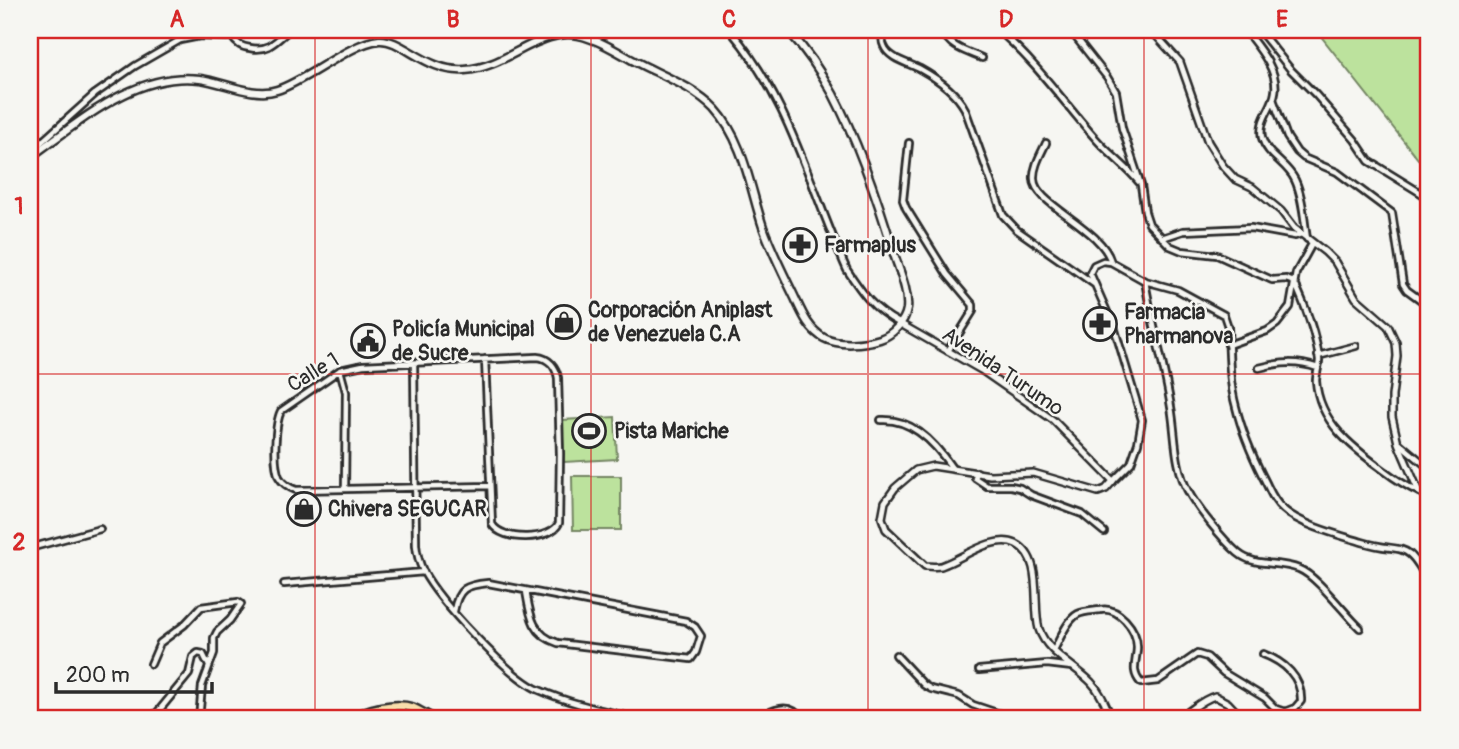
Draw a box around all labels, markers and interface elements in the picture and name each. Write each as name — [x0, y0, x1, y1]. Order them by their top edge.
text: A — [170, 5, 185, 34]
text: B — [446, 5, 460, 34]
text: C — [722, 5, 736, 34]
text: D — [999, 5, 1013, 34]
text: E — [1276, 5, 1288, 34]
text: 1 — [15, 192, 24, 221]
pharmacy icon: Farmaplus — [781, 226, 819, 264]
place label: Farmaplus — [824, 232, 917, 259]
place label: Corporación Aniplast de Venezuela C.A — [588, 297, 773, 348]
place label: Farmacia Pharmanova — [1124, 299, 1234, 350]
shop icon: Corporación Aniplast de Venezuela C.A — [545, 303, 583, 341]
pharmacy icon: Farmacia Pharmanova — [1081, 305, 1119, 343]
place label: Policía Municipal de Sucre — [392, 316, 535, 367]
street label: Avenida Turumo — [937, 321, 1069, 422]
public building icon: Policía Municipal de Sucre — [349, 322, 387, 360]
street label: Calle 1 — [282, 346, 344, 398]
sports icon: Pista Mariche — [570, 412, 608, 450]
place label: Pista Mariche — [614, 418, 729, 445]
shop icon: Chivera SEGUCAR — [285, 490, 323, 528]
place label: Chivera SEGUCAR — [328, 496, 487, 523]
text: 2 — [13, 528, 26, 557]
scale bar — [56, 651, 212, 695]
text: 200 m — [66, 662, 130, 689]

